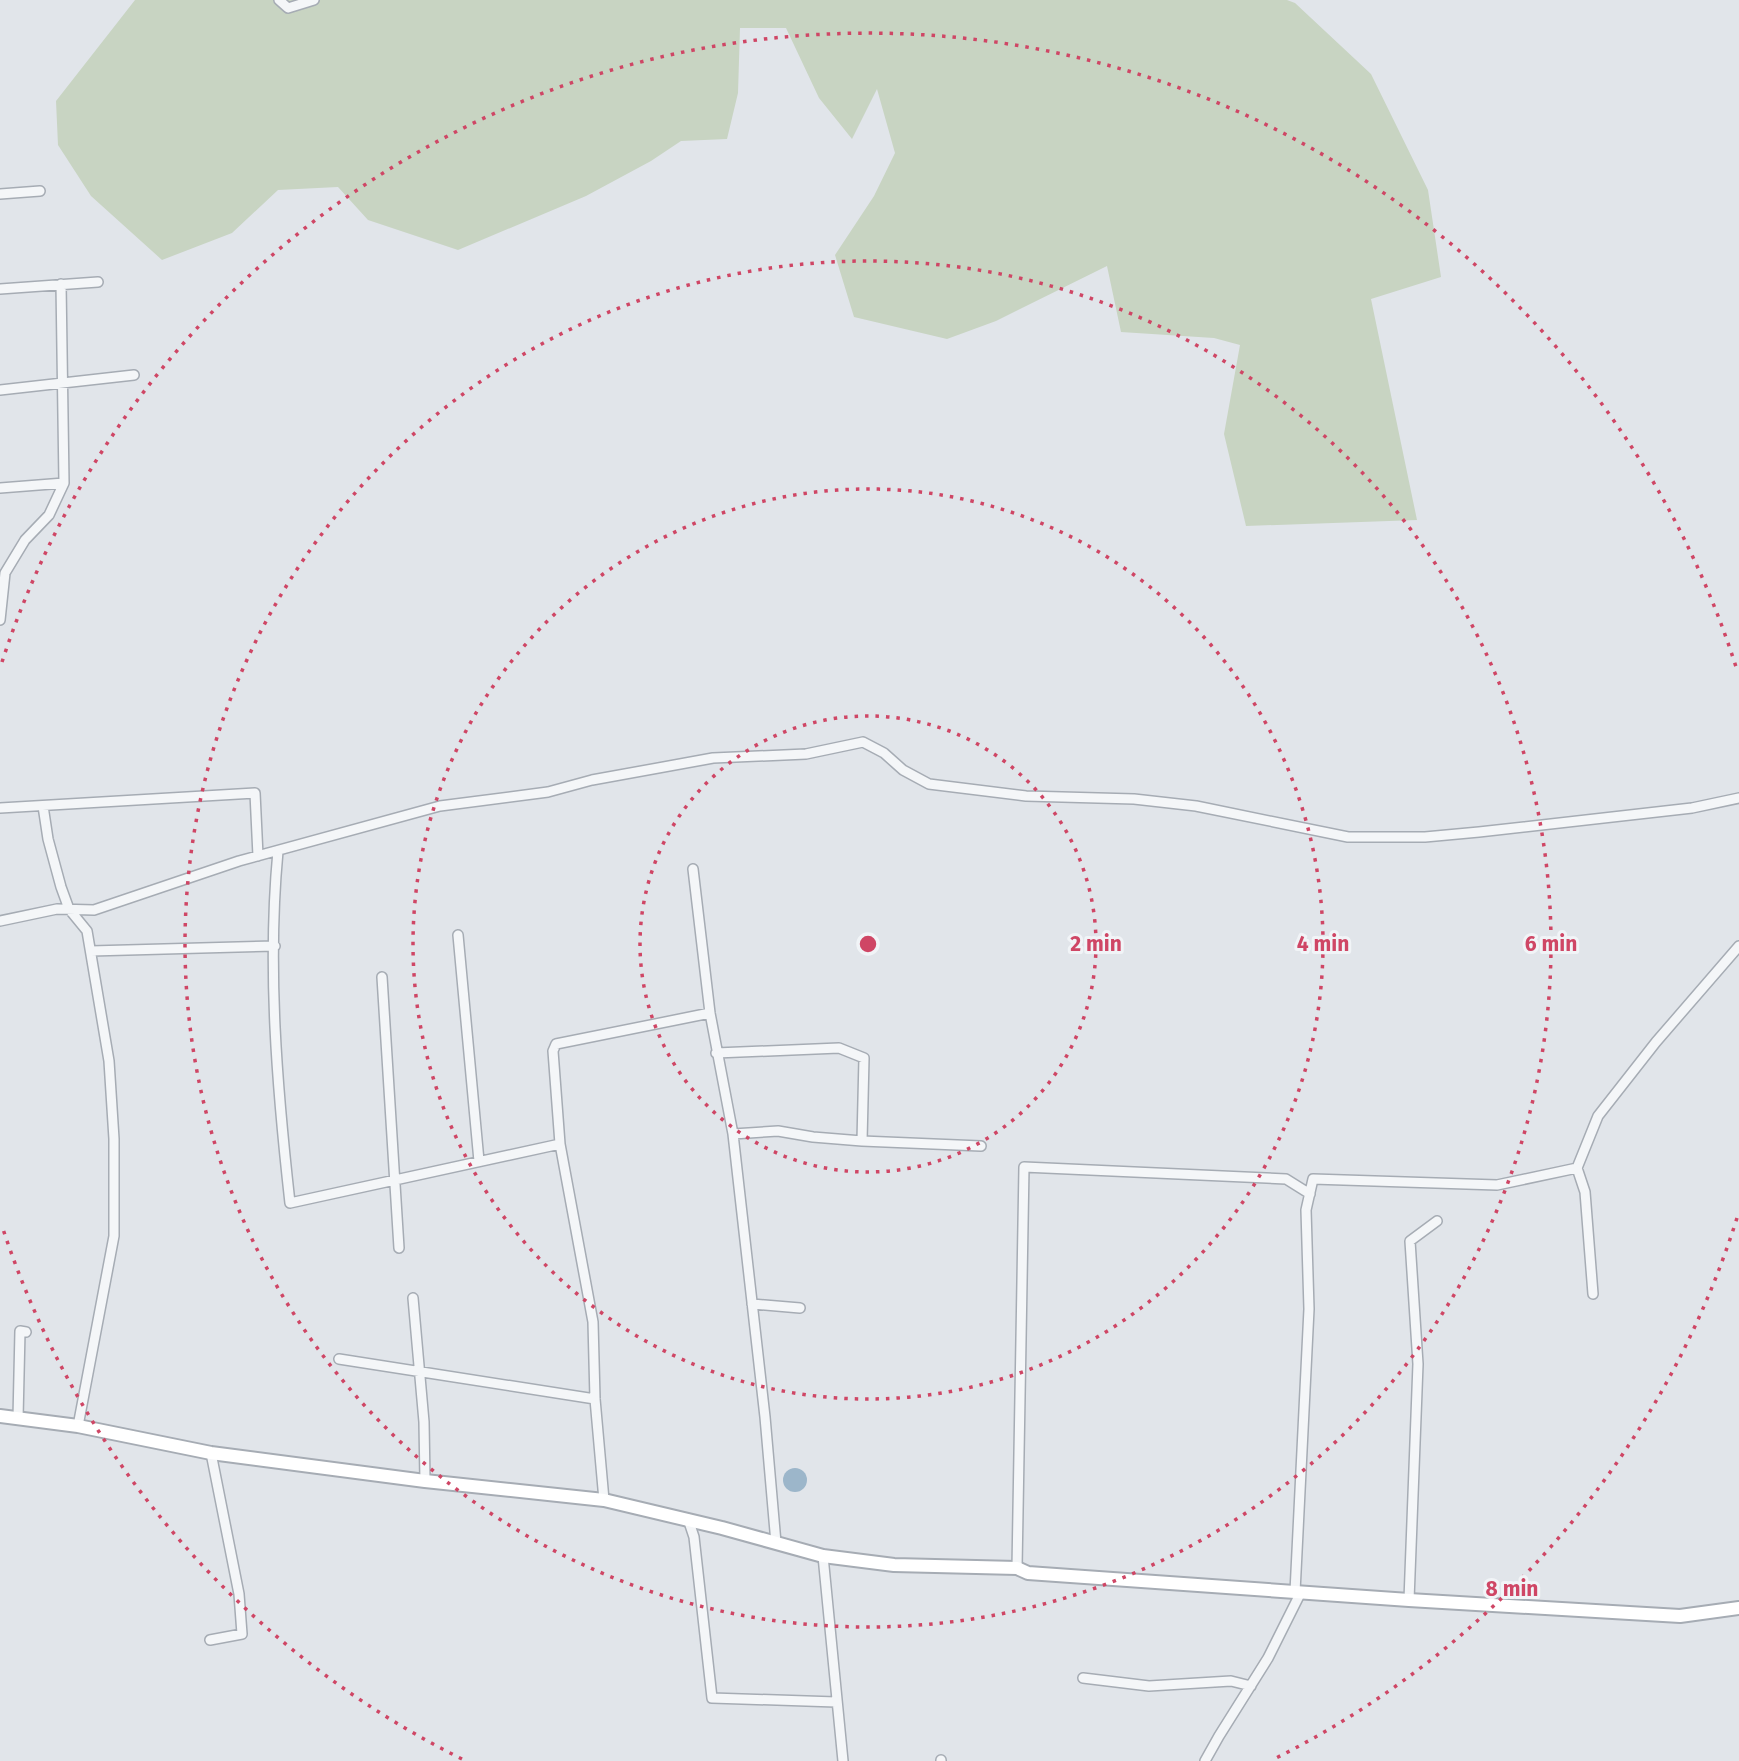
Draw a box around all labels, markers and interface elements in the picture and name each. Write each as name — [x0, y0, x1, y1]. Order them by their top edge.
text: 2 min — [1070, 931, 1122, 957]
text: 4 min — [1297, 931, 1349, 957]
text: 6 min — [1525, 931, 1577, 957]
centre of rings — [856, 932, 880, 956]
text: 8 min — [1486, 1576, 1538, 1602]

